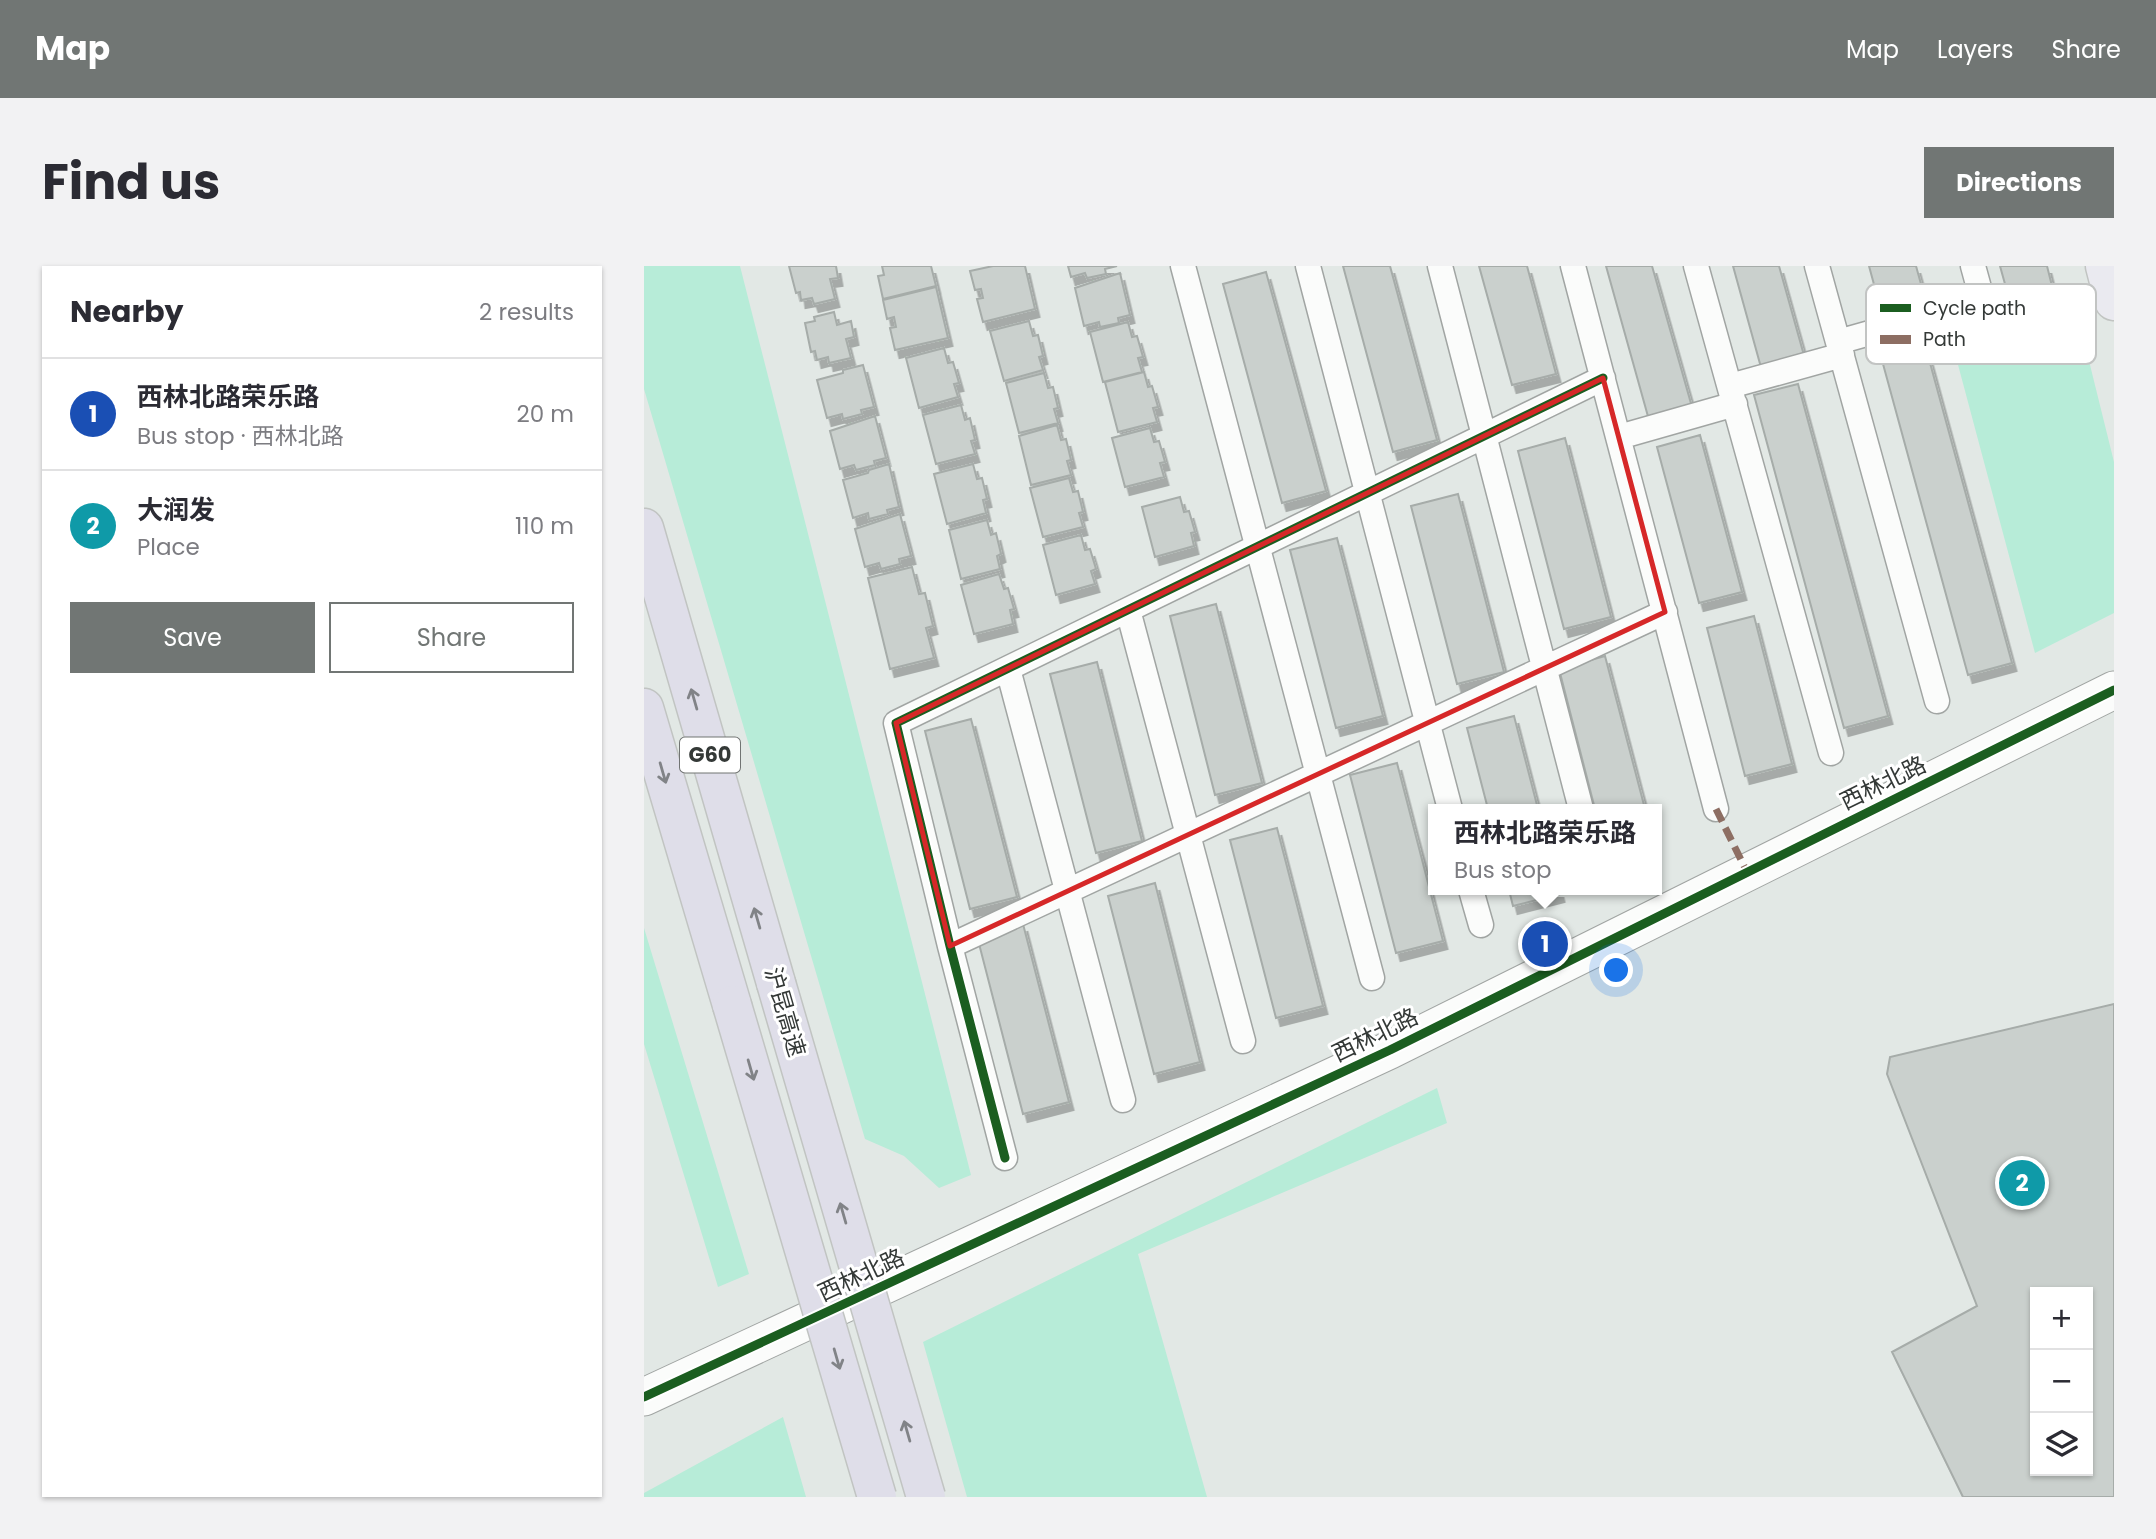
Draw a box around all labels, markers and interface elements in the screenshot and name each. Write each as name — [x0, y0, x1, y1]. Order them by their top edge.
text: Map — [35, 25, 110, 72]
text: Map — [1846, 33, 1899, 66]
text: Layers — [1937, 33, 2013, 66]
text: Share — [2051, 33, 2121, 66]
button: Directions — [1924, 147, 2114, 218]
text: Find us — [42, 148, 220, 216]
legend — [1866, 284, 2096, 364]
text: Nearby — [70, 290, 184, 333]
text: Cycle path — [1923, 295, 2026, 322]
text: 2 results — [479, 296, 574, 328]
text: Path — [1923, 326, 1966, 353]
text: 西林北路荣乐路 — [137, 379, 319, 415]
text: 1 — [89, 398, 97, 430]
text: 20 m — [516, 398, 574, 430]
text: Bus stop · 西林北路 — [137, 420, 344, 452]
text: 大润发 — [137, 492, 215, 528]
text: 2 — [86, 510, 100, 542]
text: 110 m — [515, 510, 574, 542]
text: Place — [137, 531, 200, 563]
button: Save — [70, 602, 315, 673]
button: Share — [329, 602, 574, 673]
one-way arrow — [686, 688, 699, 710]
road number: G60 — [680, 738, 740, 772]
street label: 西林北路 — [1835, 748, 1931, 818]
one-way arrow — [658, 762, 671, 784]
popup — [1428, 804, 1662, 895]
text: 西林北路荣乐路 — [1454, 815, 1636, 851]
text: Bus stop — [1454, 854, 1552, 886]
one-way arrow — [750, 907, 763, 929]
pin: 1 — [1522, 918, 1568, 970]
your location — [1599, 953, 1633, 987]
street label: 沪昆高速 — [757, 963, 813, 1061]
street label: 西林北路 — [1327, 1000, 1423, 1070]
one-way arrow — [746, 1059, 759, 1081]
pin: 2 — [1999, 1157, 2045, 1209]
one-way arrow — [836, 1202, 849, 1224]
street label: 西林北路 — [813, 1241, 909, 1309]
map controls — [2030, 1287, 2093, 1476]
button: + — [2030, 1287, 2093, 1350]
one-way arrow — [831, 1347, 844, 1369]
button: − — [2030, 1350, 2093, 1413]
button: layers — [2030, 1413, 2093, 1476]
one-way arrow — [900, 1421, 913, 1443]

